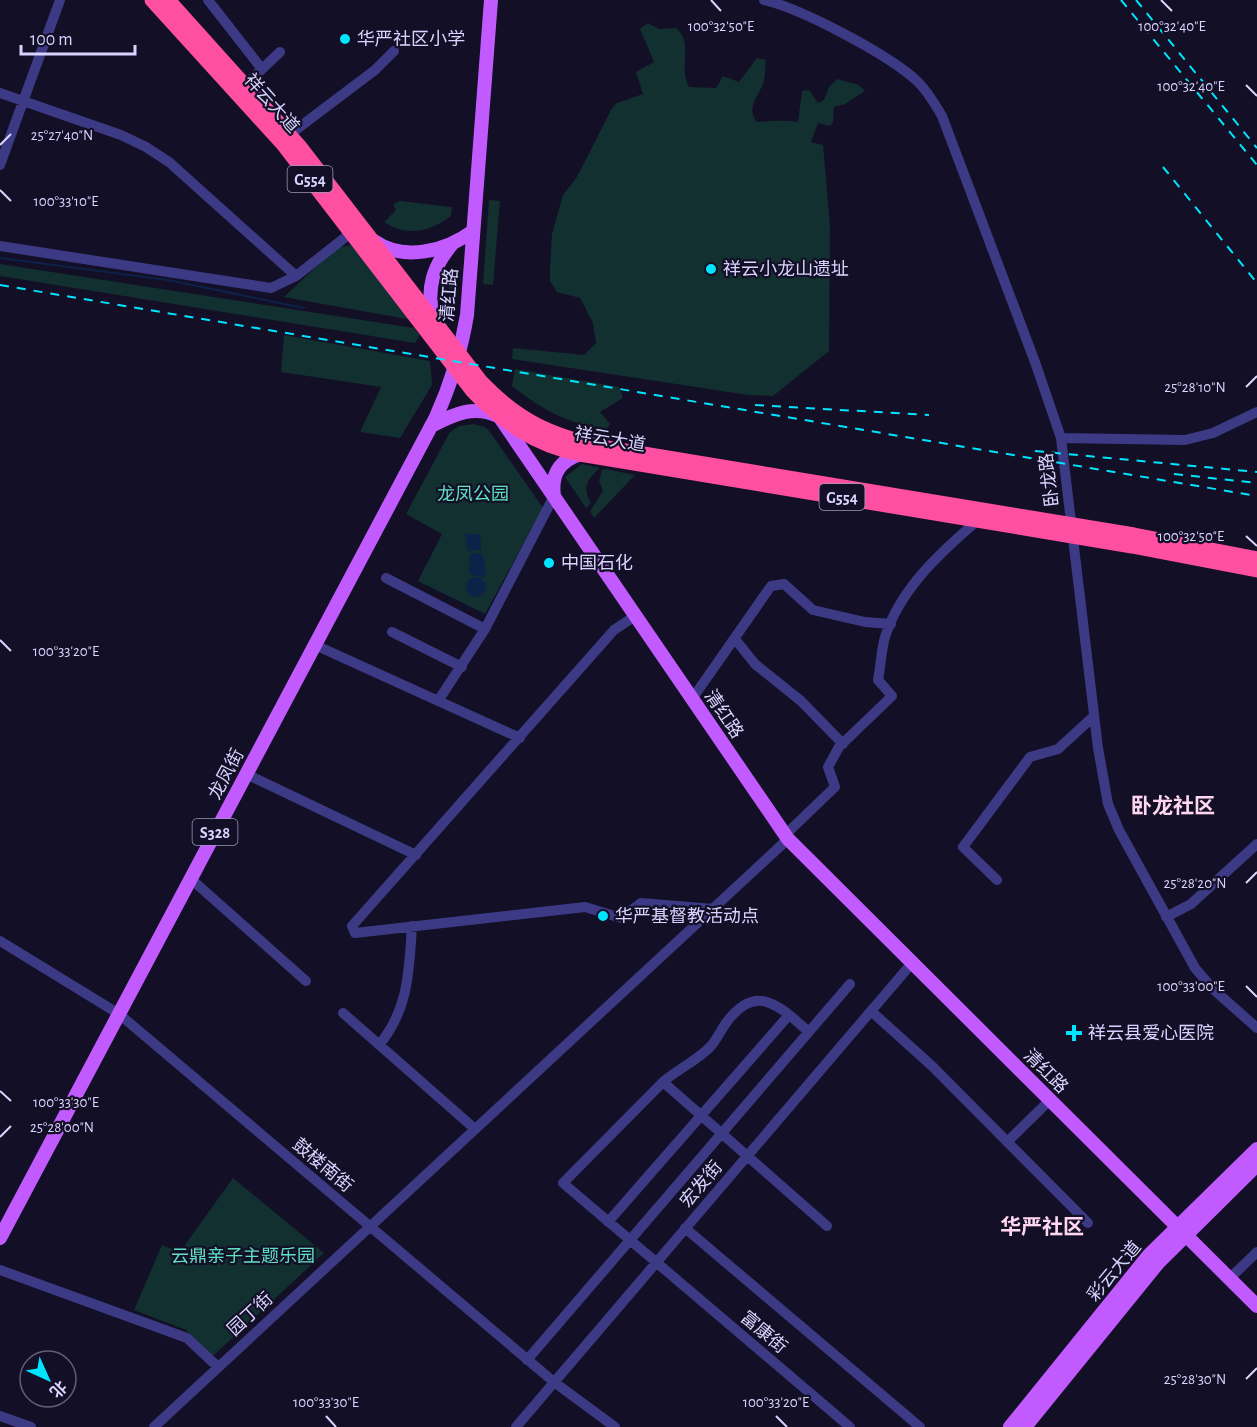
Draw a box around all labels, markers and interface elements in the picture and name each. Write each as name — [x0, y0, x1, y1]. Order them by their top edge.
scale bar — [21, 18, 135, 56]
text: 100°32'50"E — [688, 19, 754, 34]
text: 100°32'40"E — [1138, 19, 1206, 34]
place label: 华严社区小学 — [357, 29, 465, 49]
text: 100 m — [30, 31, 73, 49]
marker: 华严社区小学 — [338, 32, 352, 46]
street label: 祥云大道 — [240, 70, 304, 136]
text: 100°32'40"E — [1157, 79, 1225, 94]
text: 25°27'40"N — [31, 128, 93, 143]
road number: G554 — [288, 166, 332, 192]
text: 100°33'10"E — [34, 194, 98, 209]
place label: 祥云小龙山遗址 — [723, 259, 849, 279]
marker: 祥云小龙山遗址 — [704, 262, 718, 276]
street label: 清红路 — [437, 267, 461, 323]
text: 25°28'10"N — [1164, 380, 1226, 395]
street label: 祥云大道 — [573, 423, 647, 455]
street label: 卧龙路 — [1036, 452, 1062, 508]
park label: 龙凤公园 — [437, 484, 509, 504]
road number: G554 — [820, 484, 864, 510]
text: 100°32'50"E — [1158, 529, 1224, 544]
place label: 中国石化 — [561, 553, 633, 573]
marker: 中国石化 — [542, 556, 556, 570]
text: 100°33'20"E — [33, 644, 99, 659]
street label: 清红路 — [701, 686, 747, 742]
street label: 龙凤街 — [204, 745, 248, 803]
district label: 卧龙社区 — [1131, 794, 1215, 817]
road number: S328 — [192, 819, 238, 845]
text: 25°28'20"N — [1163, 876, 1227, 891]
place label: 华严基督教活动点 — [615, 906, 759, 926]
marker: 华严基督教活动点 — [596, 909, 610, 923]
text: 100°33'00"E — [1157, 979, 1225, 994]
place label: 祥云县爱心医院 — [1088, 1023, 1214, 1043]
marker: 祥云县爱心医院 — [1065, 1024, 1083, 1042]
street label: 清红路 — [1020, 1045, 1072, 1097]
text: 100°33'30"E — [33, 1095, 99, 1110]
text: 25°28'00"N — [30, 1120, 94, 1135]
street label: 鼓楼南街 — [289, 1134, 357, 1196]
street label: 宏发街 — [676, 1157, 726, 1211]
district label: 华严社区 — [1000, 1215, 1084, 1238]
street label: 彩云大道 — [1083, 1237, 1145, 1305]
park label: 云鼎亲子主题乐园 — [171, 1246, 315, 1266]
street label: 园丁街 — [223, 1288, 277, 1340]
street label: 富康街 — [737, 1307, 791, 1357]
north arrow — [18, 1349, 78, 1409]
text: 25°28'30"N — [1164, 1372, 1226, 1387]
text: 北 — [47, 1378, 70, 1401]
text: 100°33'30"E — [293, 1395, 359, 1410]
text: 100°33'20"E — [743, 1395, 809, 1410]

